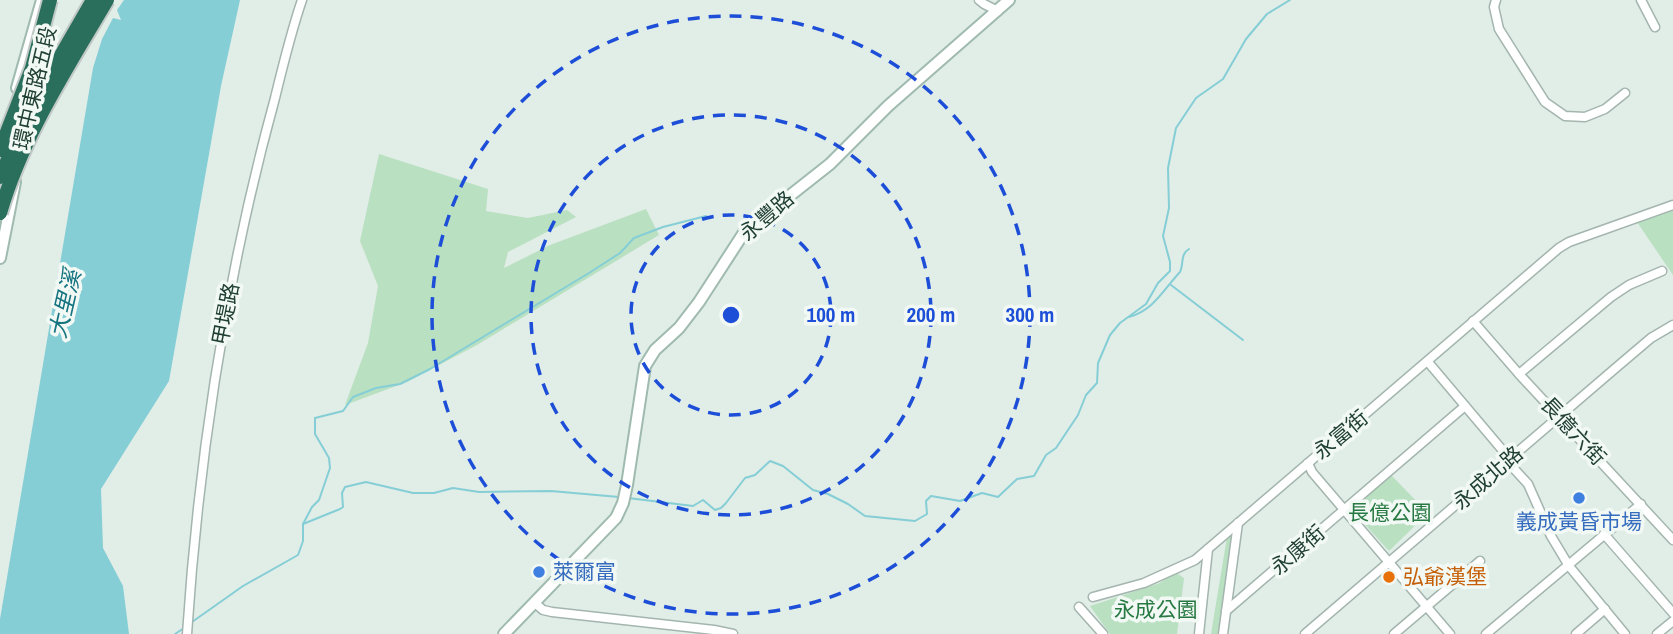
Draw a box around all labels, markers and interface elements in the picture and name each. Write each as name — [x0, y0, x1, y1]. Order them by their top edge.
street label: 環中東路五段 — [6, 23, 63, 153]
street label: 永豐路 — [733, 184, 800, 247]
water label: 大里溪 — [42, 264, 88, 341]
street label: 甲堤路 — [205, 280, 246, 348]
text: 100 m — [807, 300, 855, 329]
text: 200 m — [907, 300, 955, 329]
text: 300 m — [1006, 300, 1054, 329]
centre of rings — [719, 303, 743, 327]
street label: 長億六街 — [1534, 390, 1613, 471]
street label: 永富街 — [1307, 403, 1374, 466]
street label: 永成北路 — [1446, 439, 1529, 516]
marker: 義成黃昏市場 — [1571, 490, 1587, 506]
park label: 長億公園 — [1348, 498, 1432, 527]
place label: 義成黃昏市場 — [1516, 507, 1642, 536]
street label: 永康街 — [1264, 518, 1331, 581]
place label: 萊爾富 — [553, 557, 616, 586]
place label: 弘爺漢堡 — [1403, 562, 1487, 591]
marker: 萊爾富 — [531, 564, 547, 580]
marker: 弘爺漢堡 — [1381, 569, 1397, 585]
park label: 永成公園 — [1114, 595, 1198, 624]

